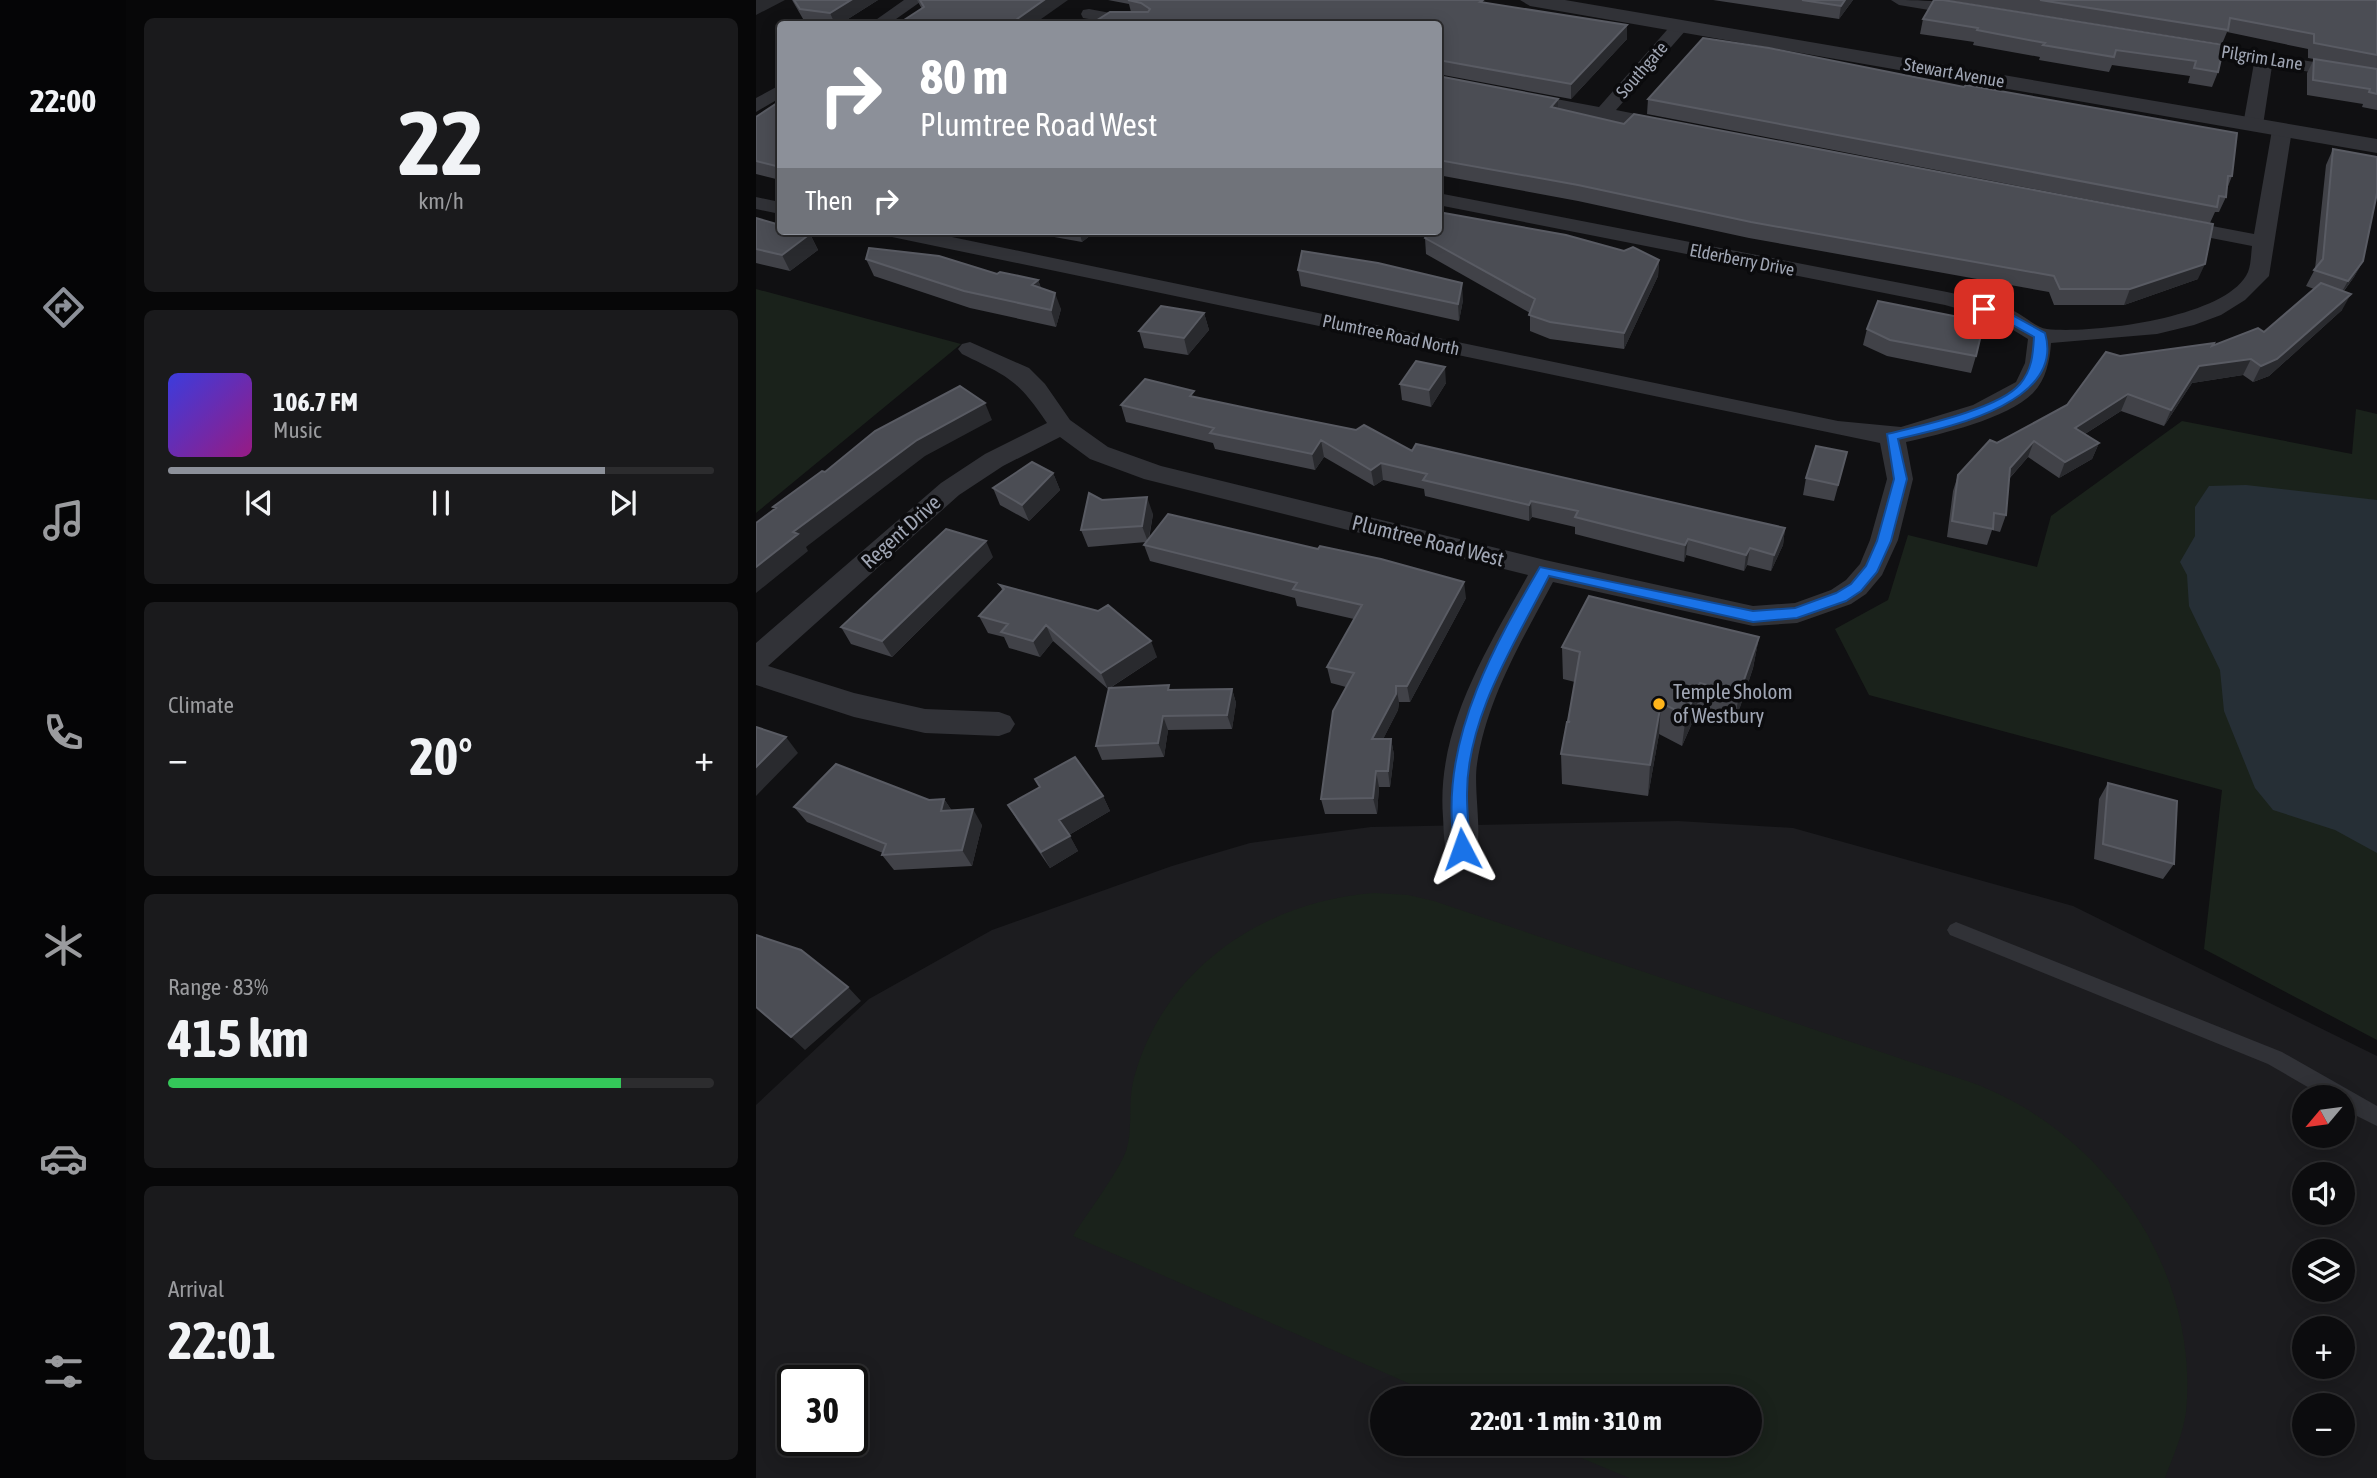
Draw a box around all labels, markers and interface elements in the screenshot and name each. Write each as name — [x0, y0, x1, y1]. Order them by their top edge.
street label: Southgate — [1612, 37, 1672, 102]
street label: Pilgrim Lane — [2220, 41, 2304, 74]
text: 80 m — [920, 48, 1008, 104]
icon: right — [805, 49, 896, 140]
street label: Stewart Avenue — [1902, 53, 2006, 92]
text: 22:00 — [30, 82, 96, 119]
text: 22 — [398, 90, 484, 194]
text: Plumtree Road West — [920, 106, 1157, 143]
icon: right — [867, 182, 905, 220]
text: Then — [805, 186, 853, 216]
text: km/h — [418, 188, 464, 214]
street label: Elderberry Drive — [1688, 239, 1796, 280]
pin — [1954, 279, 2014, 339]
icon: directions — [39, 283, 88, 332]
icon: arrive — [1965, 290, 2003, 328]
street label: Plumtree Road North — [1321, 310, 1461, 359]
text: 106.7 FM — [273, 387, 358, 417]
text: Music — [273, 417, 321, 443]
icon: previous — [240, 484, 278, 522]
icon: pause — [422, 484, 460, 522]
icon: next — [604, 484, 642, 522]
street label: Regent Drive — [856, 490, 945, 573]
icon: music — [39, 496, 88, 545]
street label: Plumtree Road West — [1350, 510, 1507, 571]
place label: Temple Sholom of Westbury — [1673, 679, 1793, 727]
text: Climate — [168, 692, 234, 718]
marker: Temple Sholom of Westbury — [1651, 696, 1667, 712]
icon: phone — [39, 708, 88, 757]
text: 20° — [409, 726, 473, 786]
text: − — [168, 736, 188, 779]
text: + — [694, 736, 714, 779]
position arrow — [1425, 812, 1499, 886]
icon: climate — [39, 921, 88, 970]
text: Range · 83% — [168, 974, 268, 1000]
text: 415 km — [168, 1008, 309, 1068]
north arrow — [2292, 1085, 2356, 1148]
map controls — [2292, 1085, 2355, 1456]
icon: car — [39, 1134, 88, 1183]
button: sound — [2292, 1162, 2355, 1225]
button: layers — [2292, 1239, 2355, 1302]
text: Arrival — [168, 1276, 224, 1302]
text: 22:01 — [168, 1310, 276, 1370]
button: + — [2292, 1316, 2355, 1379]
icon: filters — [39, 1347, 88, 1396]
speed limit sign: 30 — [777, 1365, 868, 1456]
button: − — [2292, 1393, 2355, 1456]
text: 22:01 · 1 min · 310 m — [1470, 1406, 1662, 1436]

